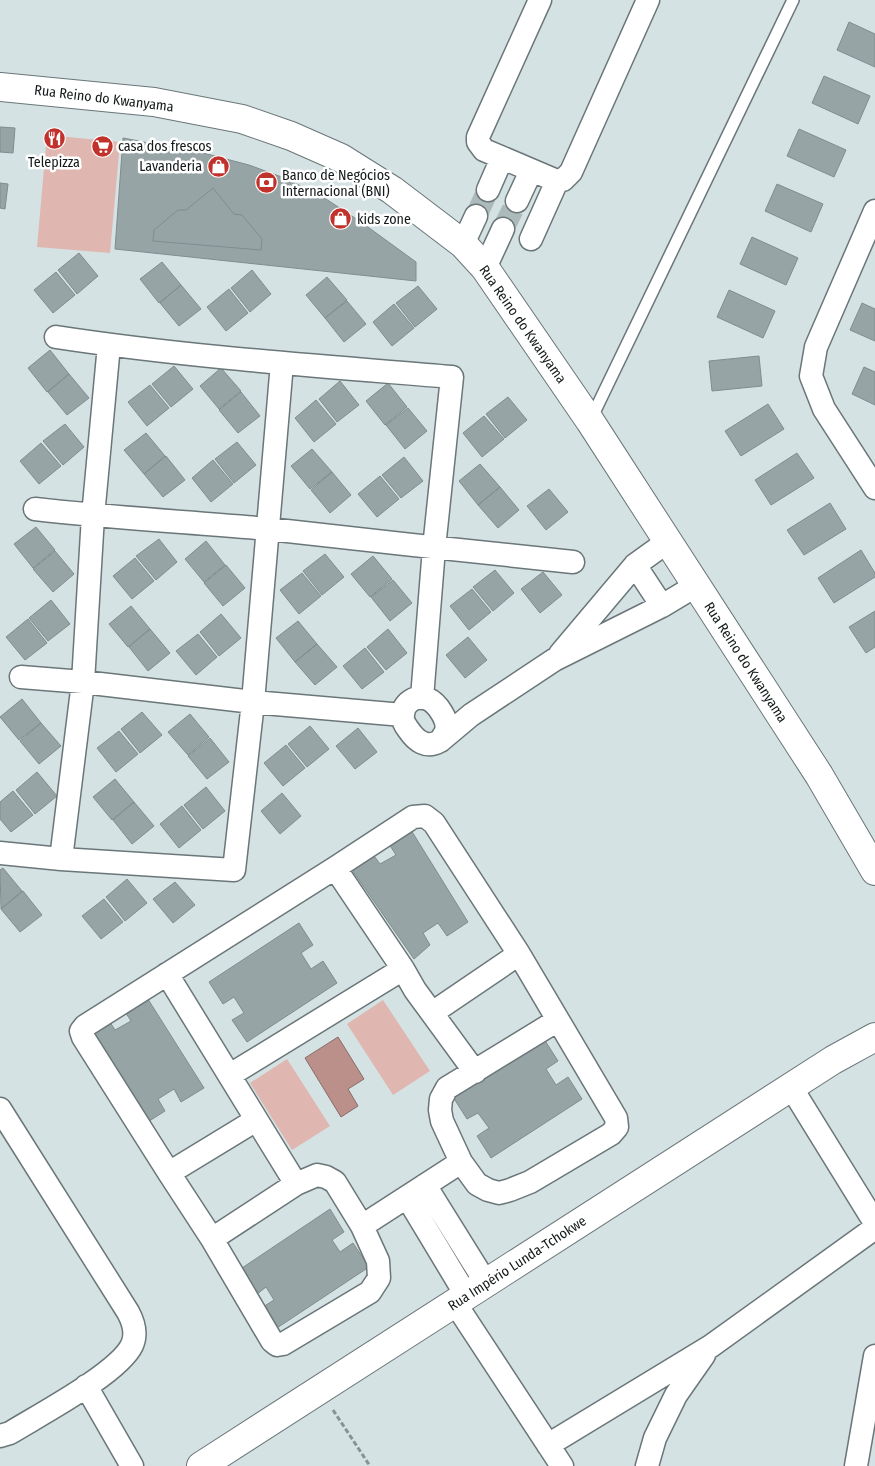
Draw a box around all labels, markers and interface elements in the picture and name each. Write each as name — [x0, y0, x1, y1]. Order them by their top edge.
street label: Rua Reino do Kwanyama — [33, 82, 175, 115]
restaurant icon: Telepizza — [42, 127, 66, 151]
supermarket icon: casa dos frescos — [90, 134, 114, 158]
place label: casa dos frescos — [118, 138, 212, 155]
place label: Telepizza — [28, 154, 80, 171]
shop icon: Lavanderia — [206, 154, 230, 178]
place label: Lavanderia — [139, 158, 202, 175]
place label: Banco de Negócios Internacional (BNI) — [282, 167, 390, 200]
bank icon: Banco de Negócios Internacional (BNI) — [254, 171, 278, 195]
shop icon: kids zone — [329, 207, 353, 231]
place label: kids zone — [357, 211, 411, 228]
street label: Rua Reino do Kwanyama — [475, 262, 570, 387]
street label: Rua Reino do Kwanyama — [700, 599, 791, 726]
street label: Rua Império Lunda-Tchokwe — [445, 1212, 590, 1315]

